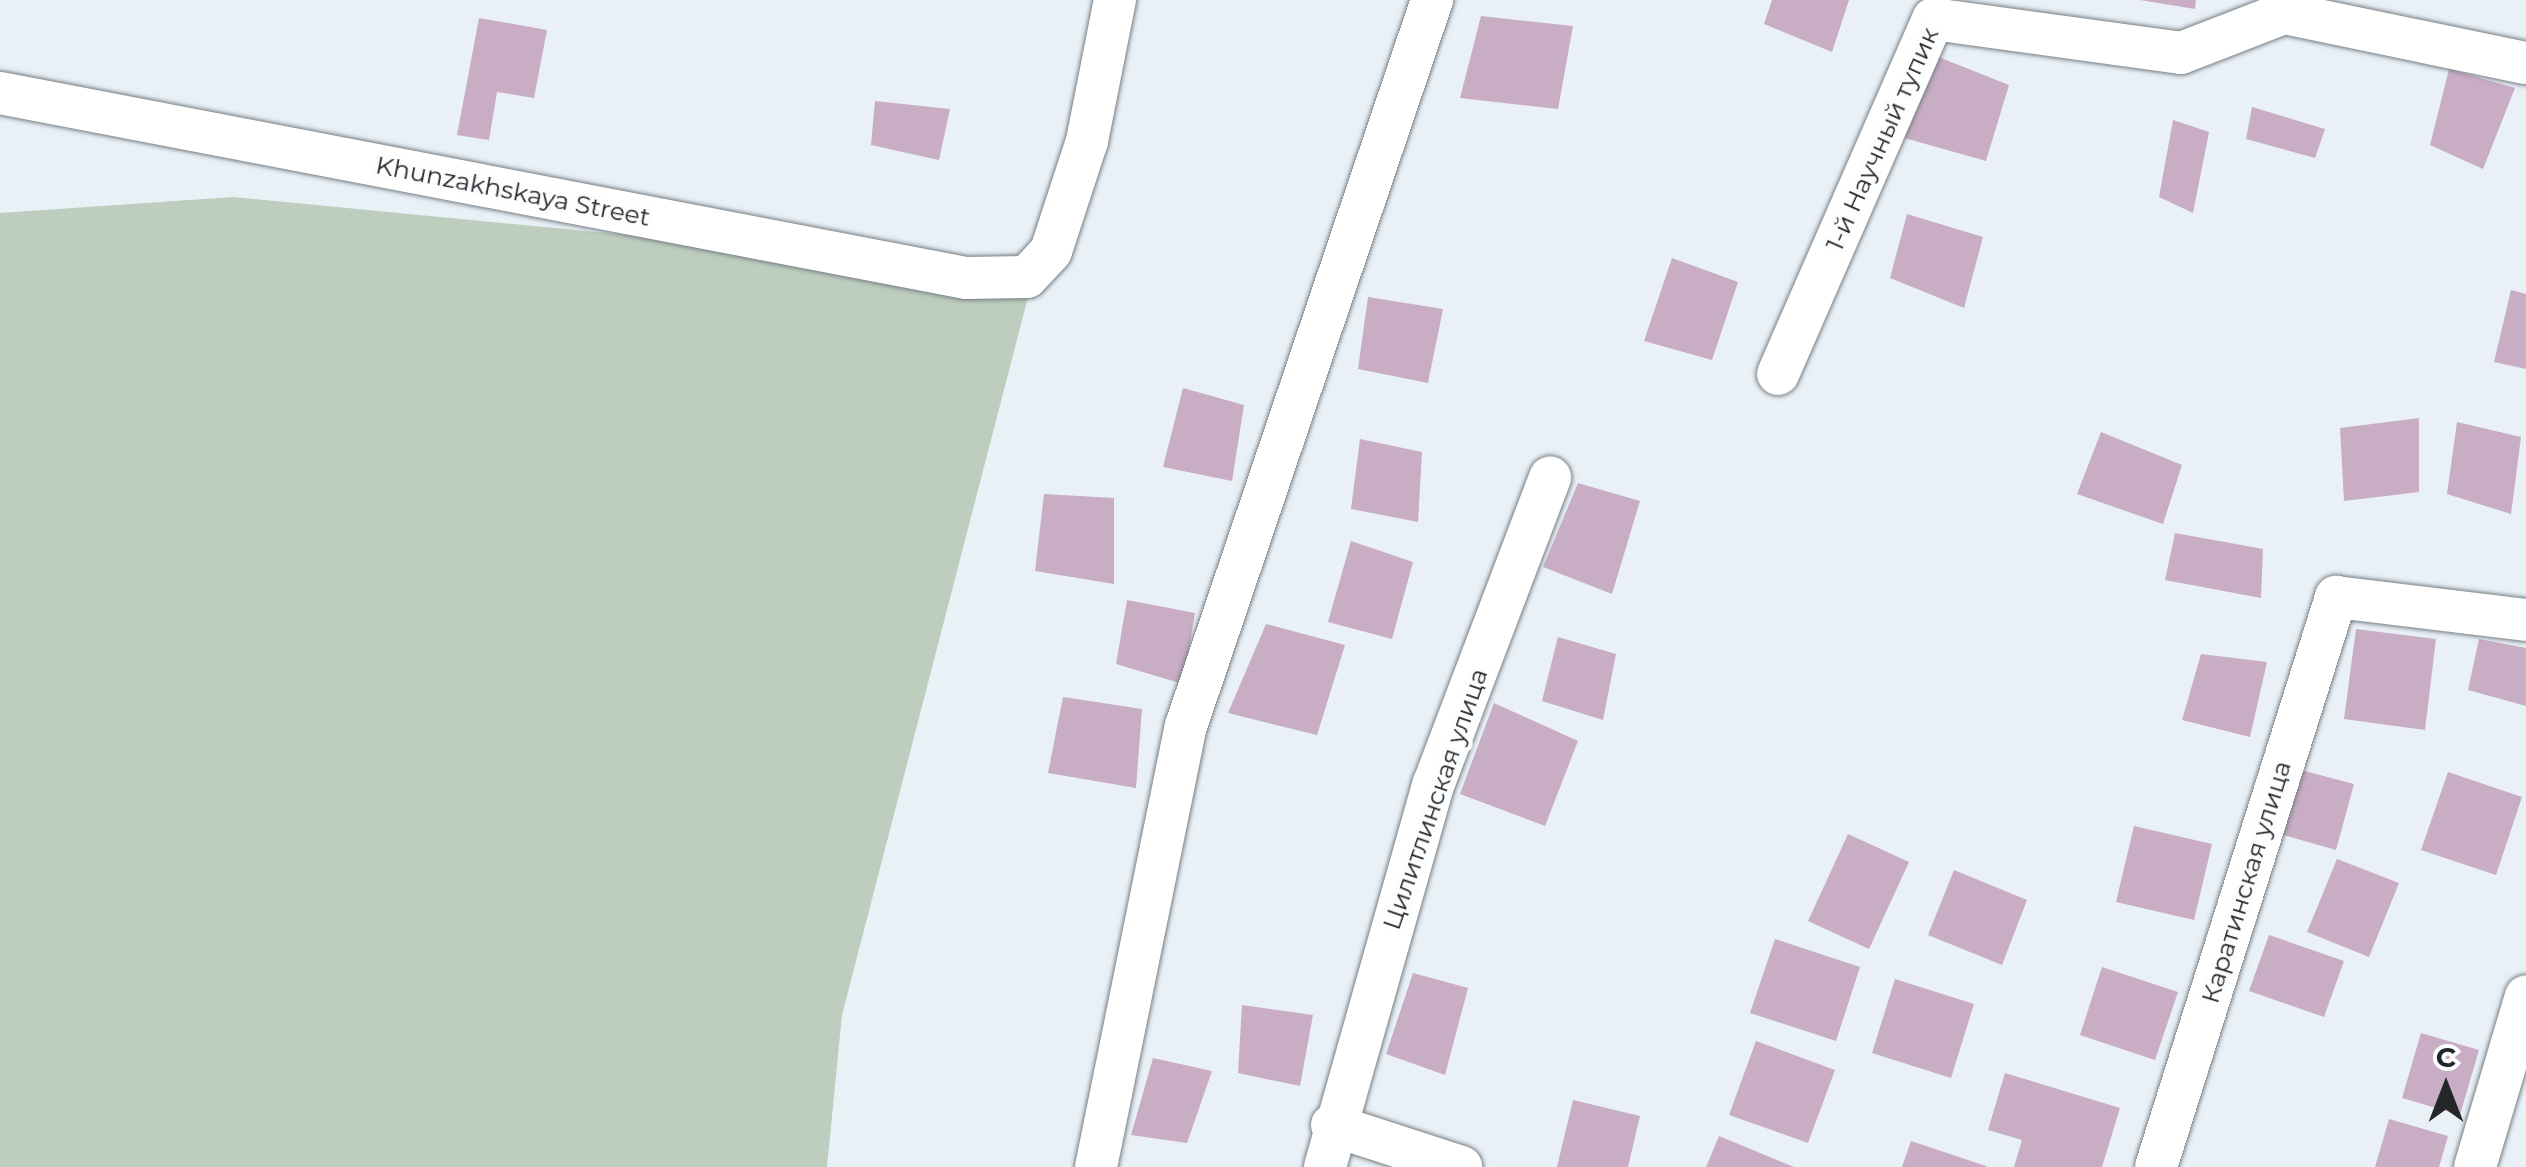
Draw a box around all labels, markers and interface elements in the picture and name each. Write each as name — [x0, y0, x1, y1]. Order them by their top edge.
street label: 1-й Научный тупик — [1819, 23, 1945, 255]
street label: Khunzakhskaya Street — [373, 150, 653, 232]
street label: Цилитлинская улица — [1376, 664, 1494, 934]
street label: Каратинская улица — [2195, 757, 2297, 1007]
north arrow — [2396, 1037, 2496, 1137]
text: С — [2436, 1040, 2456, 1074]

